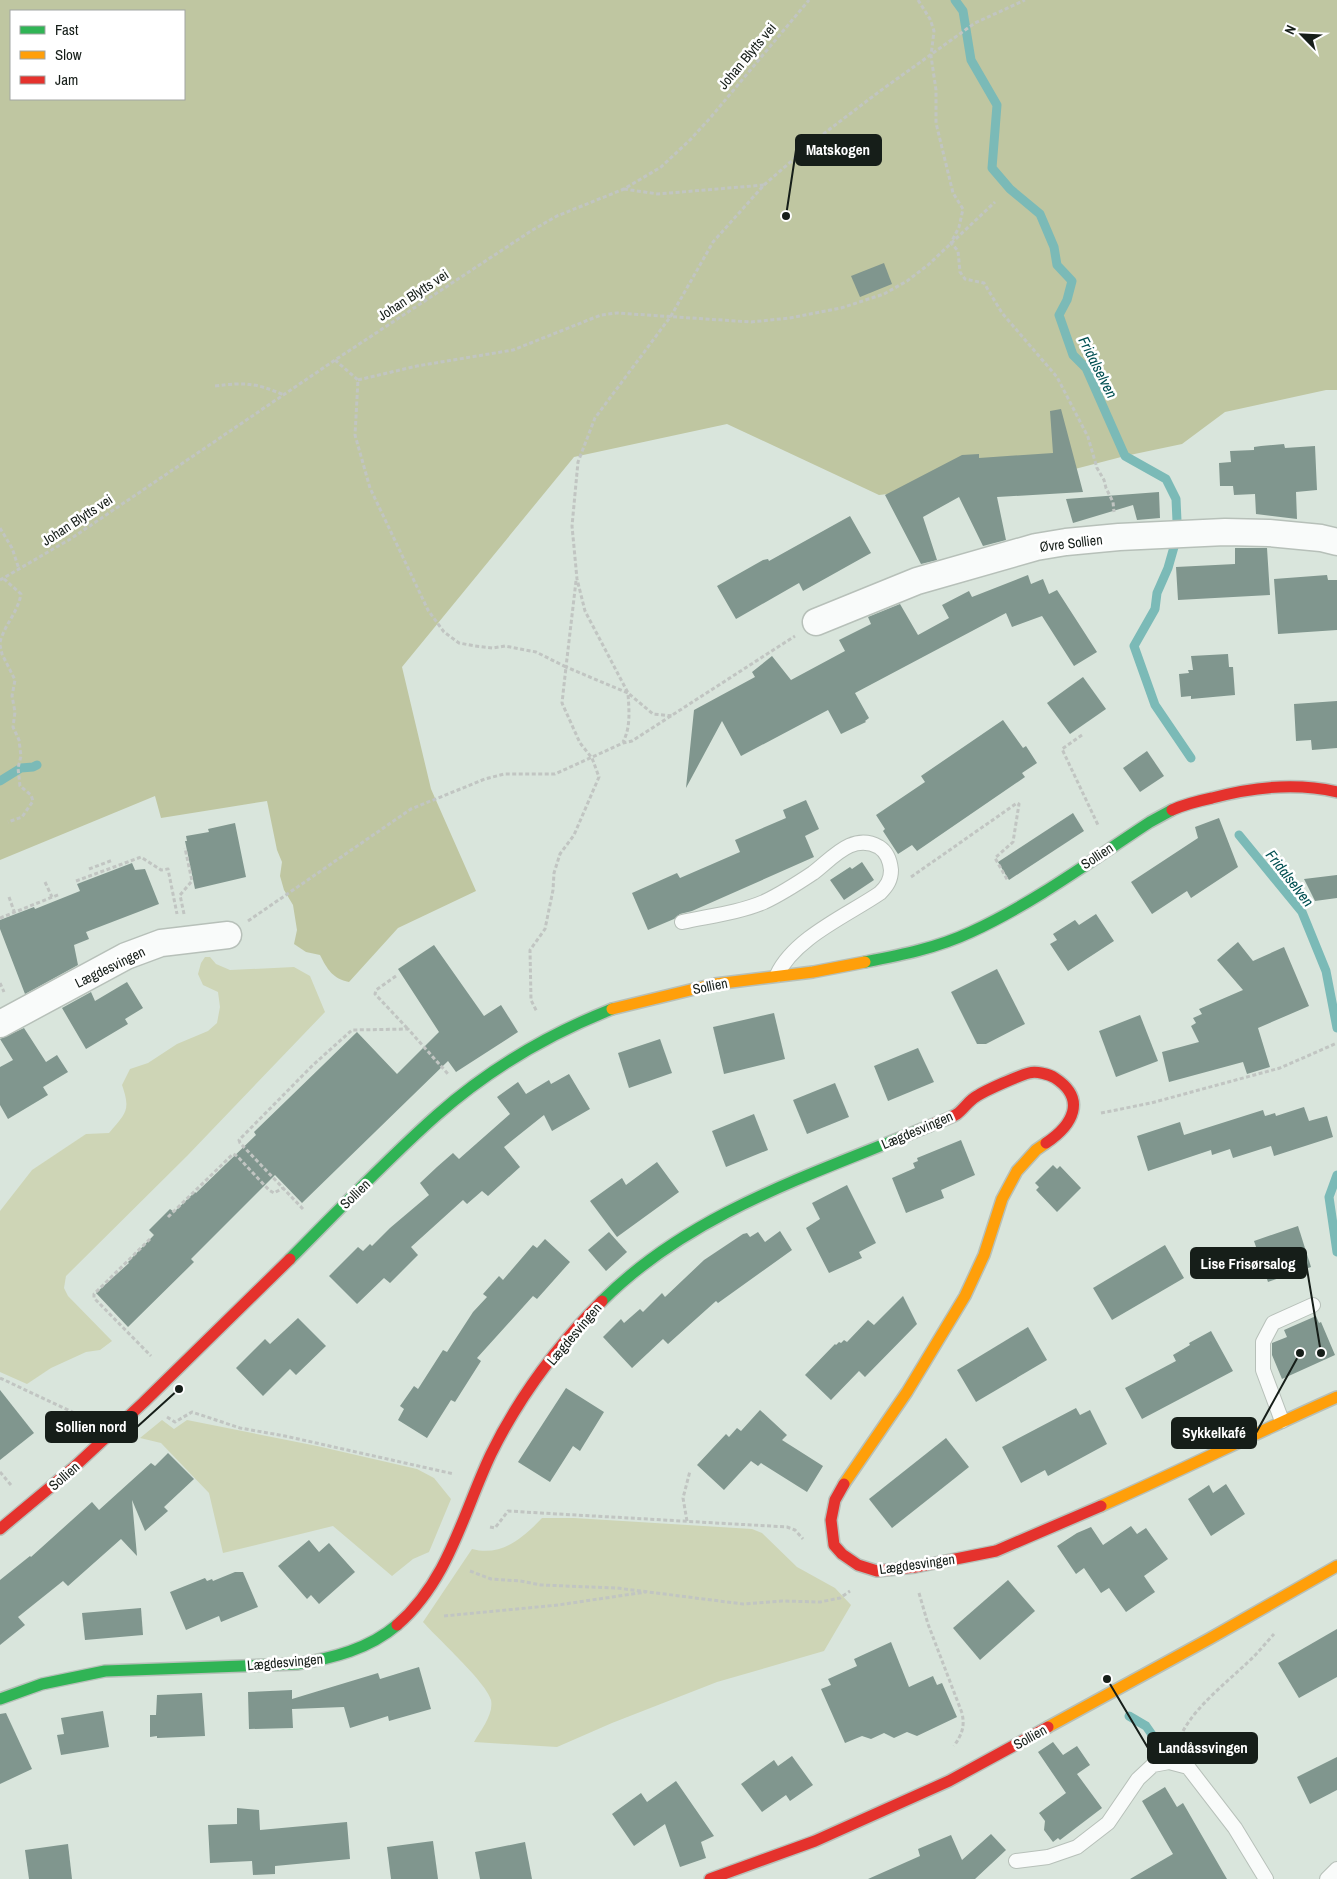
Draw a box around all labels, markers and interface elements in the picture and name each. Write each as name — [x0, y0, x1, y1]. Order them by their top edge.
legend — [10, 10, 185, 100]
north arrow — [1277, 10, 1327, 60]
text: Fast — [55, 19, 79, 40]
street label: Johan Blytts vei — [714, 19, 780, 93]
text: N — [1280, 22, 1300, 37]
text: Slow — [55, 44, 82, 65]
text: Jam — [55, 69, 78, 90]
callout: Matskogen — [796, 135, 881, 165]
text: Matskogen — [806, 139, 870, 160]
street label: Johan Blytts vei — [374, 265, 452, 325]
water label: Fridalselven — [1073, 332, 1123, 402]
street label: Johan Blytts vei — [38, 490, 116, 550]
street label: Øvre Sollien — [1039, 530, 1103, 556]
street label: Sollien — [1077, 839, 1117, 873]
water label: Fridalselven — [1261, 845, 1319, 911]
street label: Lægdesvingen — [72, 942, 148, 992]
street label: Sollien — [691, 974, 729, 998]
street label: Lægdesvingen — [879, 1107, 955, 1153]
street label: Sollien — [336, 1175, 374, 1213]
callout: Lise Frisørsalog — [1191, 1248, 1306, 1278]
text: Lise Frisørsalog — [1200, 1253, 1296, 1274]
street label: Lægdesvingen — [543, 1299, 605, 1369]
callout: Sollien nord — [46, 1412, 137, 1442]
text: Sollien nord — [55, 1416, 127, 1437]
callout: Sykkelkafé — [1172, 1418, 1256, 1448]
text: Sykkelkafé — [1182, 1422, 1246, 1443]
street label: Sollien — [45, 1458, 83, 1494]
street label: Lægdesvingen — [878, 1550, 956, 1578]
street label: Lægdesvingen — [246, 1650, 324, 1674]
street label: Sollien — [1010, 1721, 1050, 1753]
callout: Landåssvingen — [1148, 1733, 1257, 1763]
text: Landåssvingen — [1158, 1737, 1248, 1758]

